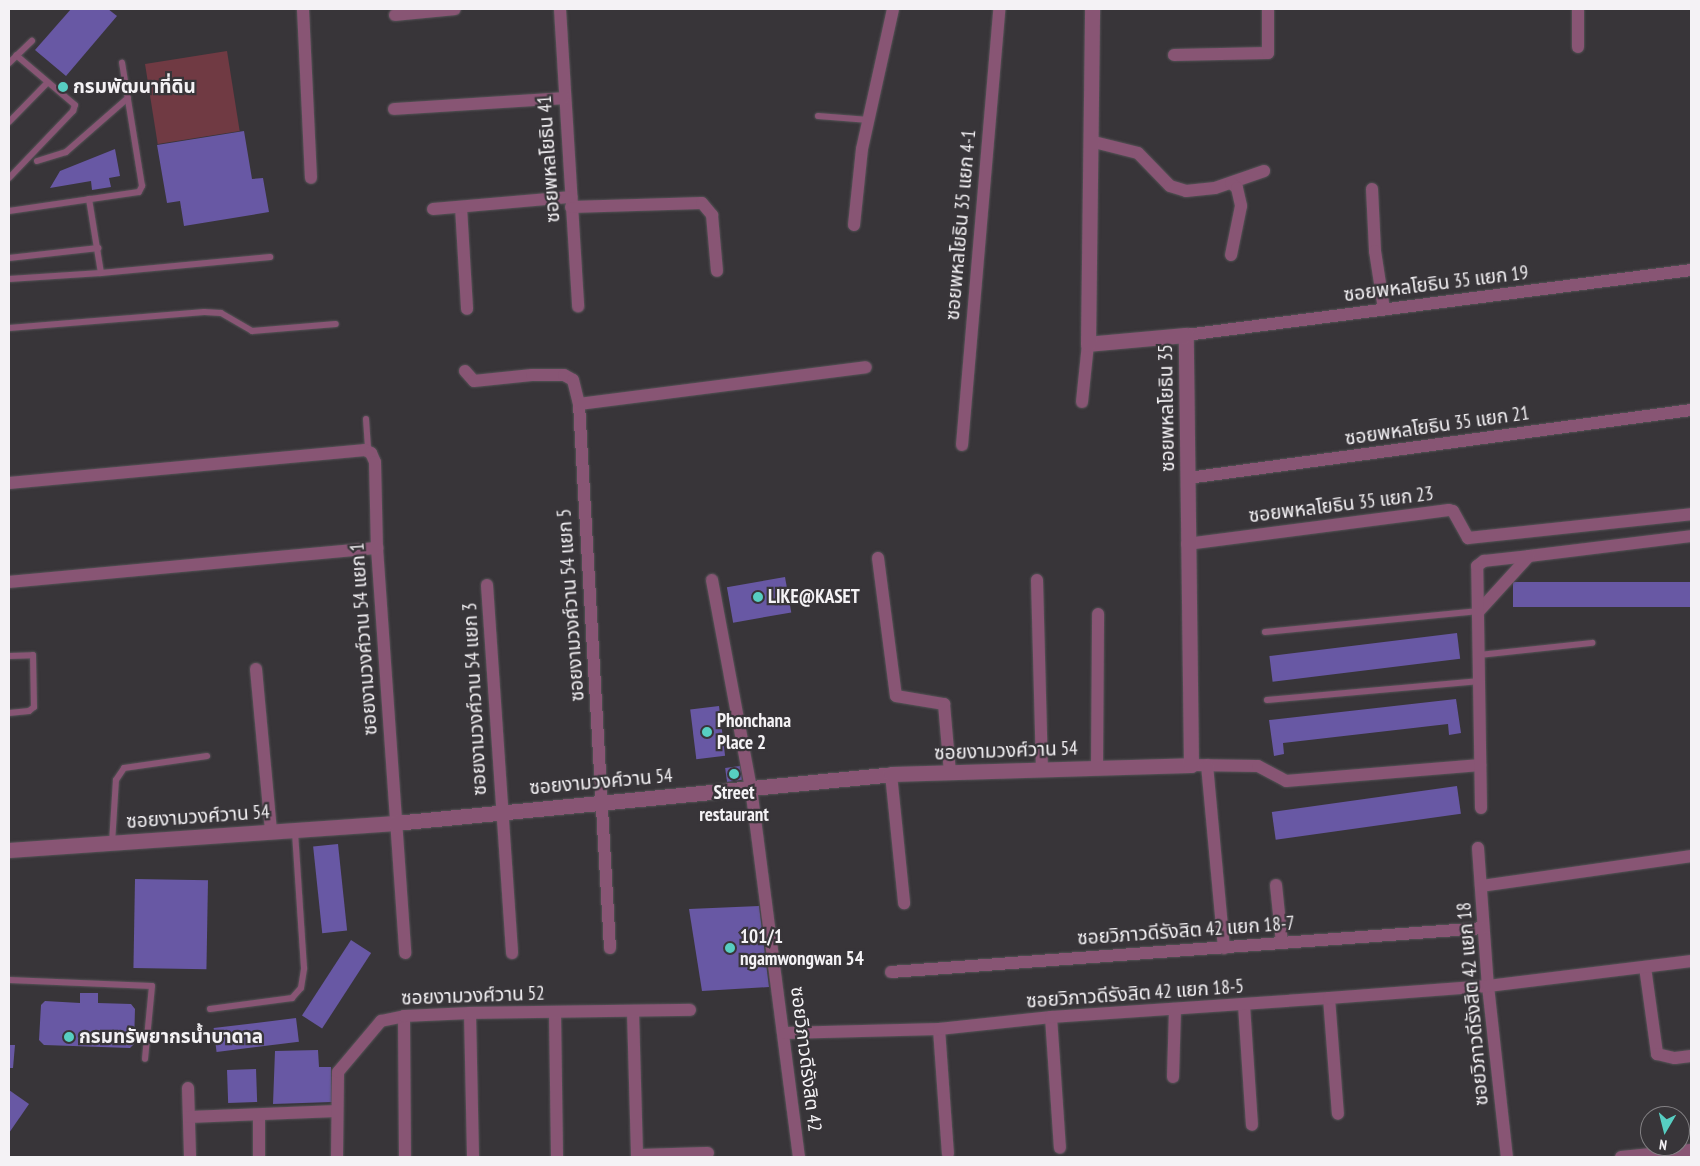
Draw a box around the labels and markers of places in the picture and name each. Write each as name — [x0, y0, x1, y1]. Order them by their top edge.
place label: กรมพัฒนาที่ดิน — [73, 76, 196, 98]
marker: กรมพัฒนาที่ดิน — [57, 81, 69, 93]
place label: LIKE@KASET — [768, 586, 860, 608]
marker: LIKE@KASET — [752, 591, 764, 603]
place label: Phonchana Place 2 — [717, 710, 791, 754]
marker: Phonchana Place 2 — [701, 726, 713, 738]
marker: Street restaurant — [728, 768, 740, 780]
place label: Street restaurant — [699, 782, 769, 826]
place label: 101/1 ngamwongwan 54 — [740, 926, 864, 970]
marker: 101/1 ngamwongwan 54 — [724, 942, 736, 954]
place label: กรมทรัพยากรน้ำบาดาล — [79, 1026, 263, 1048]
marker: กรมทรัพยากรน้ำบาดาล — [63, 1031, 75, 1043]

